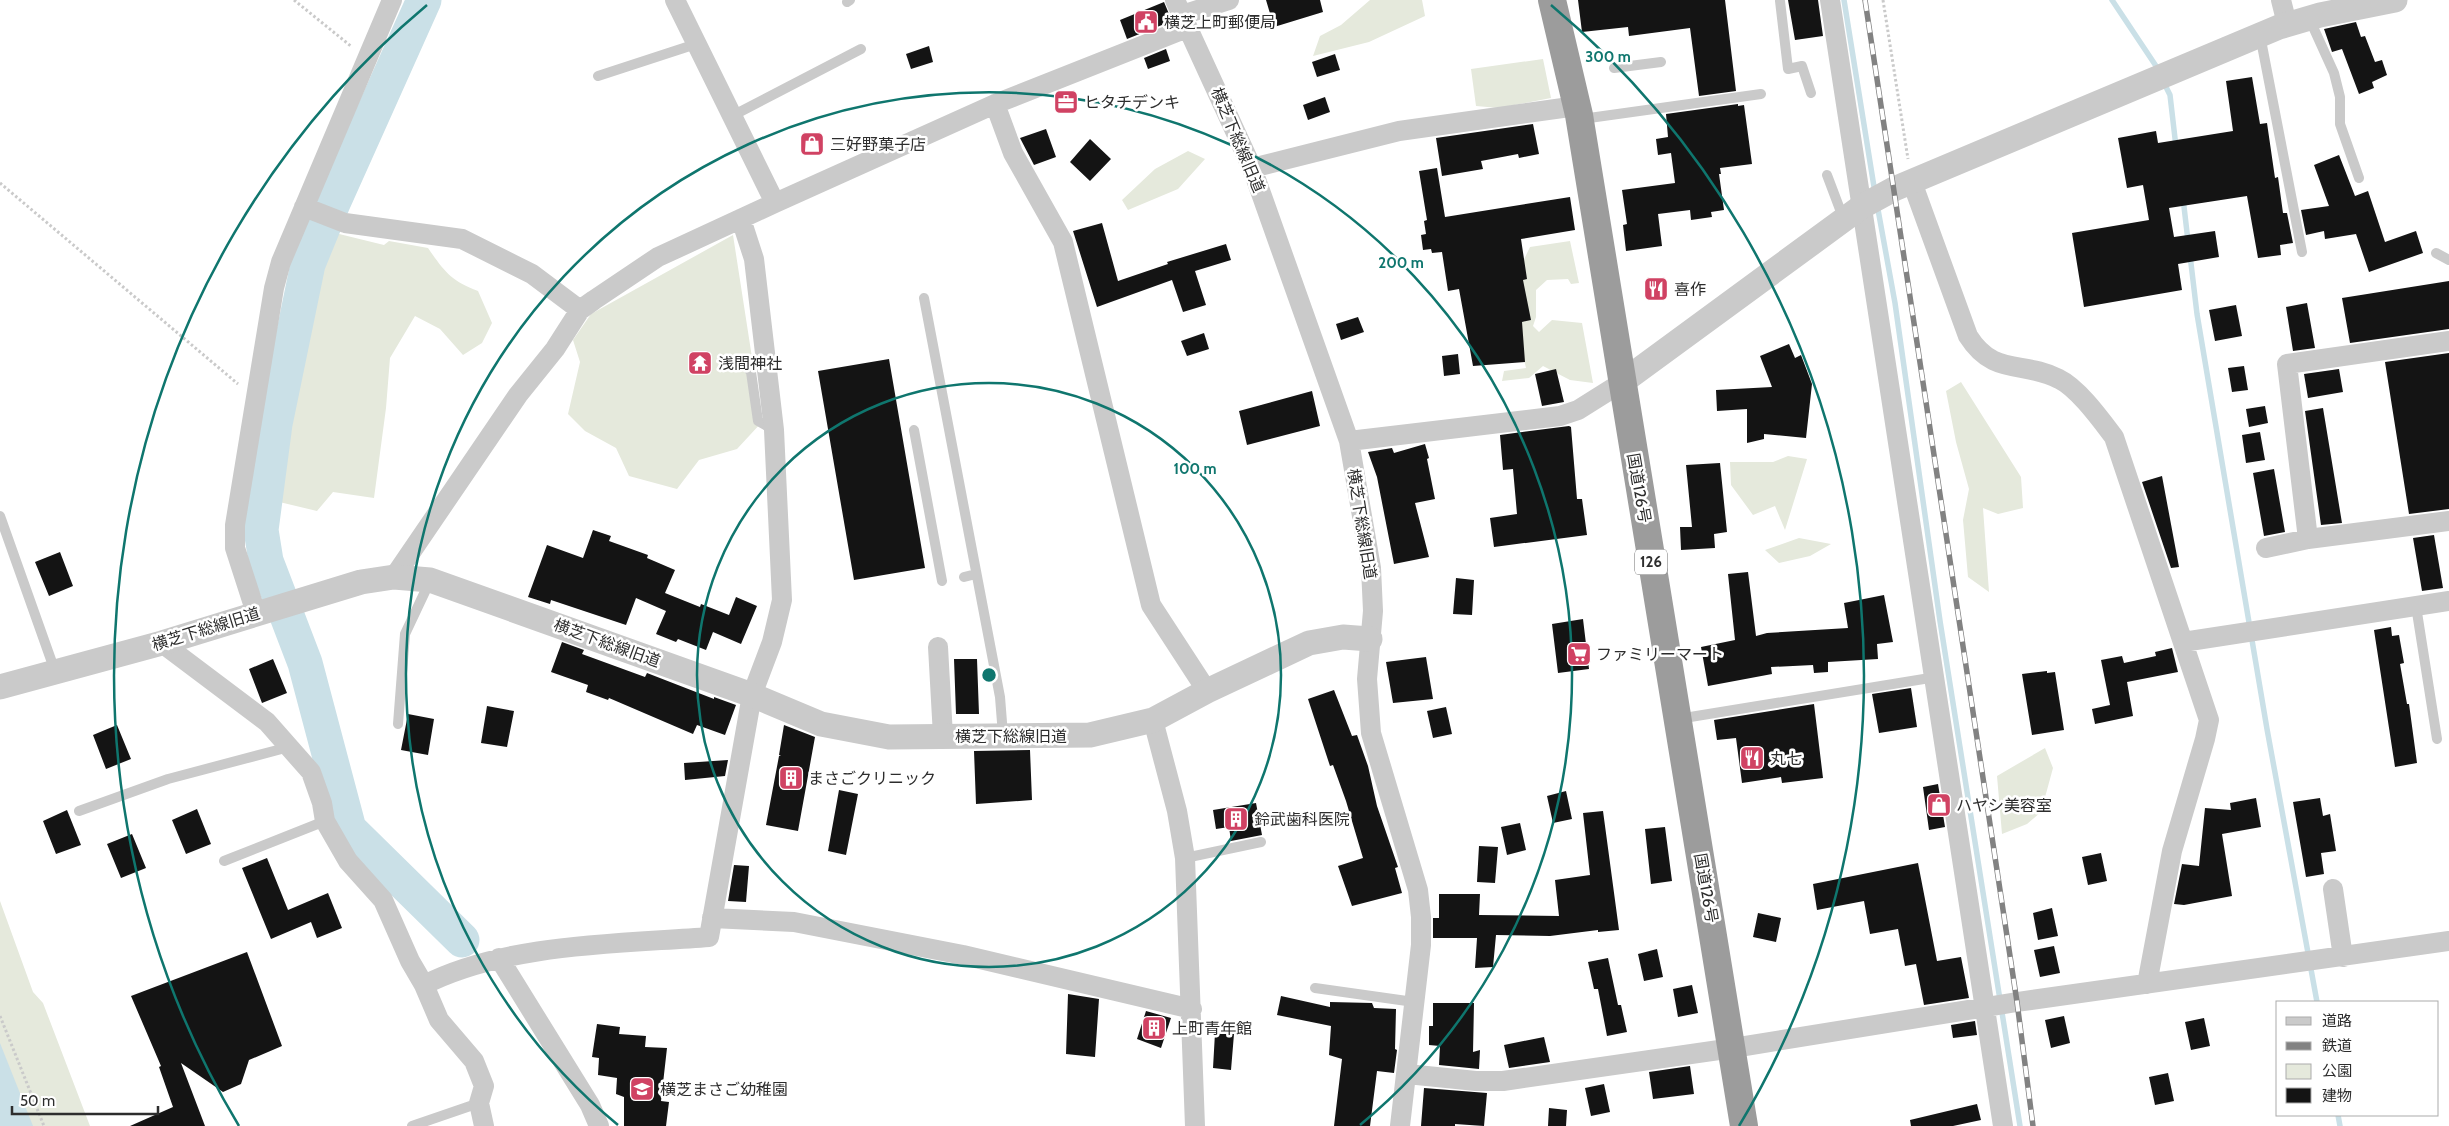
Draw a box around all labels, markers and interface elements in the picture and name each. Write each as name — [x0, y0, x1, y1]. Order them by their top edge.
public building icon: 横芝上町郵便局 — [1133, 9, 1159, 35]
place label: 横芝上町郵便局 — [1164, 13, 1276, 32]
text: 300 m — [1585, 48, 1631, 66]
street label: 横芝下総線旧道 — [1207, 85, 1269, 195]
office icon: ヒタチデンキ — [1053, 89, 1079, 115]
place label: ヒタチデンキ — [1084, 93, 1180, 112]
shop icon: 三好野菓子店 — [799, 131, 825, 157]
place label: 三好野菓子店 — [830, 135, 926, 154]
text: 200 m — [1378, 254, 1424, 272]
restaurant icon: 喜作 — [1643, 276, 1669, 302]
place label: 喜作 — [1674, 280, 1706, 299]
temple icon: 浅間神社 — [687, 350, 713, 376]
place label: 浅間神社 — [718, 354, 782, 373]
street label: 国道126号 — [1624, 452, 1654, 524]
text: 100 m — [1173, 460, 1217, 478]
street label: 横芝下総線旧道 — [1344, 467, 1380, 581]
road number: 126 — [1635, 550, 1667, 574]
street label: 横芝下総線旧道 — [150, 604, 262, 654]
street label: 横芝下総線旧道 — [551, 615, 663, 671]
supermarket icon: ファミリーマート — [1566, 641, 1592, 667]
place label: ファミリーマート — [1596, 645, 1724, 664]
centre of rings — [980, 666, 998, 684]
street label: 横芝下総線旧道 — [955, 727, 1067, 746]
restaurant icon: 丸七 — [1739, 745, 1765, 771]
place label: 丸七 — [1770, 749, 1802, 768]
building icon: まさごクリニック — [778, 765, 804, 791]
place label: まさごクリニック — [808, 769, 936, 788]
shop icon: ハヤシ美容室 — [1926, 792, 1952, 818]
place label: ハヤシ美容室 — [1956, 796, 2052, 815]
building icon: 鈴武歯科医院 — [1223, 806, 1249, 832]
place label: 鈴武歯科医院 — [1254, 810, 1350, 829]
street label: 国道126号 — [1691, 852, 1721, 924]
legend — [2276, 1001, 2439, 1116]
text: 道路 — [2322, 1012, 2352, 1030]
building icon: 上町青年館 — [1141, 1015, 1167, 1041]
place label: 上町青年館 — [1172, 1019, 1252, 1038]
text: 鉄道 — [2322, 1037, 2352, 1055]
text: 公園 — [2322, 1062, 2352, 1080]
school or university icon: 横芝まさご幼稚園 — [629, 1076, 655, 1102]
place label: 横芝まさご幼稚園 — [660, 1080, 788, 1099]
scale bar — [12, 1084, 159, 1116]
text: 建物 — [2322, 1087, 2352, 1105]
text: 50 m — [20, 1092, 55, 1110]

